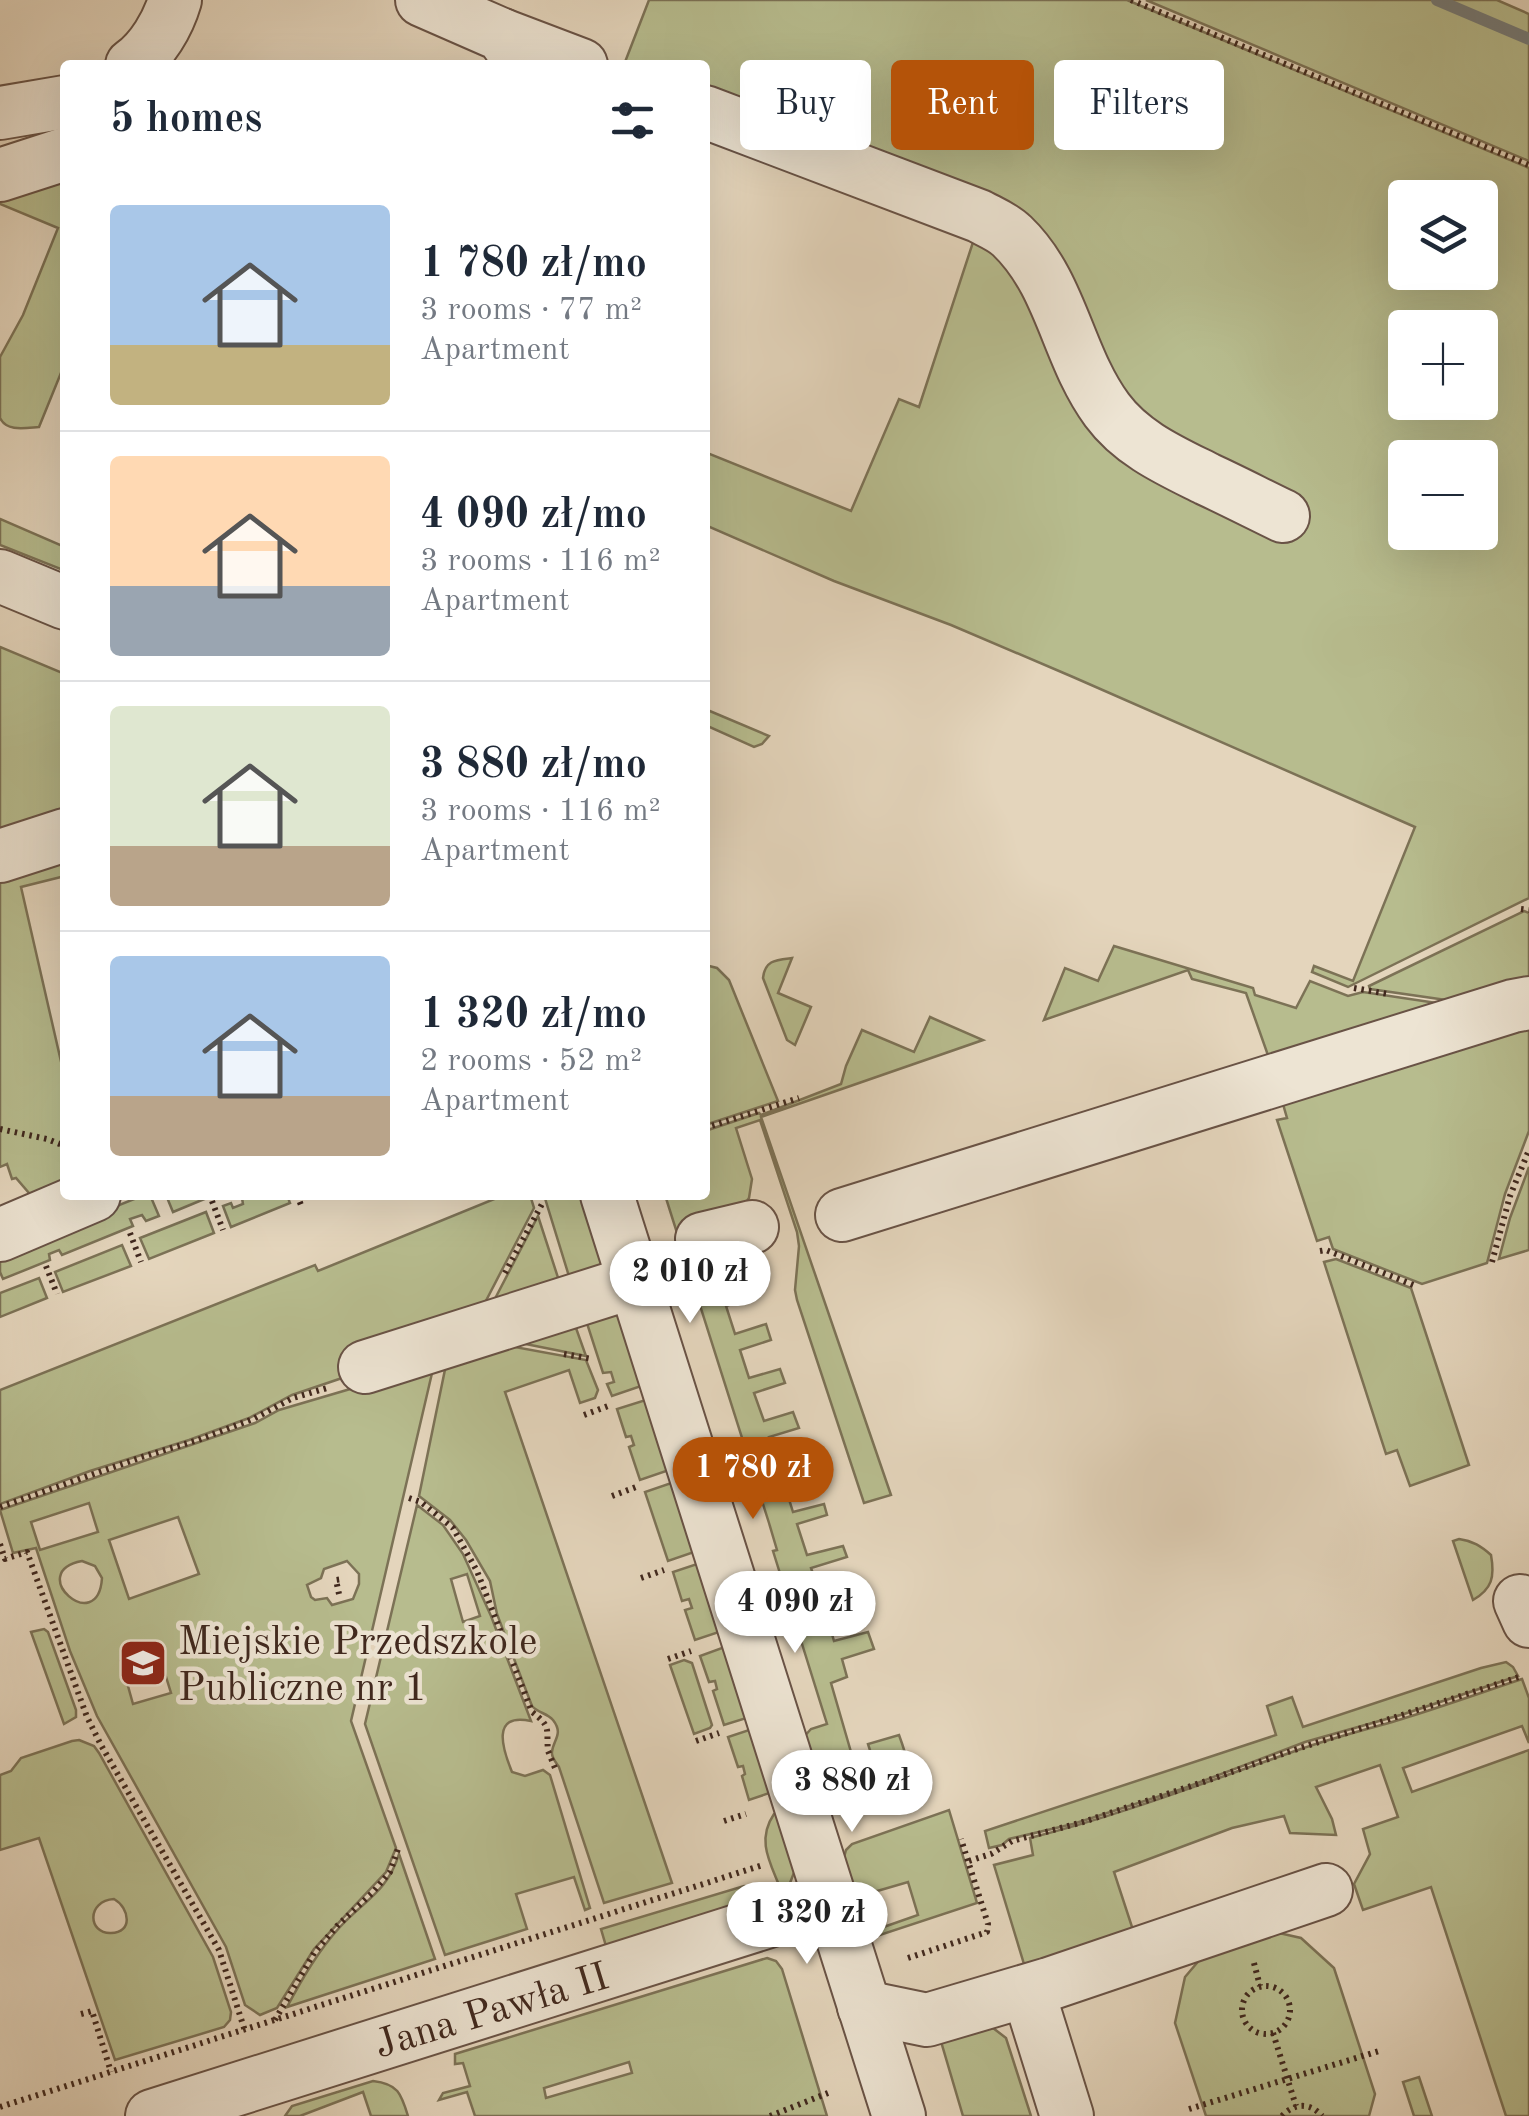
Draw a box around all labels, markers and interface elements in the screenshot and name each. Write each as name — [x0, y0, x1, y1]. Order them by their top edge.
chip: Buy — [740, 60, 871, 150]
chip: Rent — [891, 60, 1034, 150]
chip: Filters — [1054, 60, 1224, 150]
icon: filters — [605, 93, 660, 148]
text: 5 homes — [110, 99, 262, 141]
map controls — [1388, 180, 1498, 550]
button: layers — [1388, 180, 1498, 290]
text: 1 780 zł/mo — [420, 244, 647, 286]
icon: home — [190, 245, 310, 365]
text: 3 rooms · 77 m² — [420, 295, 642, 327]
button: + — [1388, 310, 1498, 420]
text: Apartment — [420, 335, 570, 367]
button: − — [1388, 440, 1498, 550]
text: 4 090 zł/mo — [420, 495, 647, 537]
icon: home — [190, 496, 310, 616]
text: 3 rooms · 116 m² — [420, 546, 661, 578]
text: Apartment — [420, 586, 570, 618]
text: 3 880 zł/mo — [420, 745, 647, 787]
icon: home — [190, 746, 310, 866]
text: 3 rooms · 116 m² — [420, 796, 661, 828]
text: Apartment — [420, 836, 570, 868]
text: 1 320 zł/mo — [420, 995, 647, 1037]
icon: home — [190, 996, 310, 1116]
text: 2 rooms · 52 m² — [420, 1046, 642, 1078]
text: Apartment — [420, 1086, 570, 1118]
pin: 2 010 zł — [587, 1241, 793, 1326]
text: 2 010 zł — [632, 1257, 748, 1289]
pin: 1 780 zł — [650, 1437, 856, 1522]
text: 1 780 zł — [695, 1453, 811, 1485]
pin: 4 090 zł — [692, 1571, 898, 1656]
text: 4 090 zł — [737, 1587, 853, 1619]
place label: Miejskie Przedszkole Publiczne nr 1 — [178, 1624, 537, 1710]
school or university icon: Miejskie Przedszkole Publiczne nr 1 — [117, 1637, 169, 1689]
pin: 3 880 zł — [749, 1750, 955, 1835]
text: 3 880 zł — [794, 1766, 910, 1798]
pin: 1 320 zł — [704, 1882, 910, 1967]
text: 1 320 zł — [749, 1898, 865, 1930]
street label: Jana Pawła II — [370, 1958, 614, 2067]

